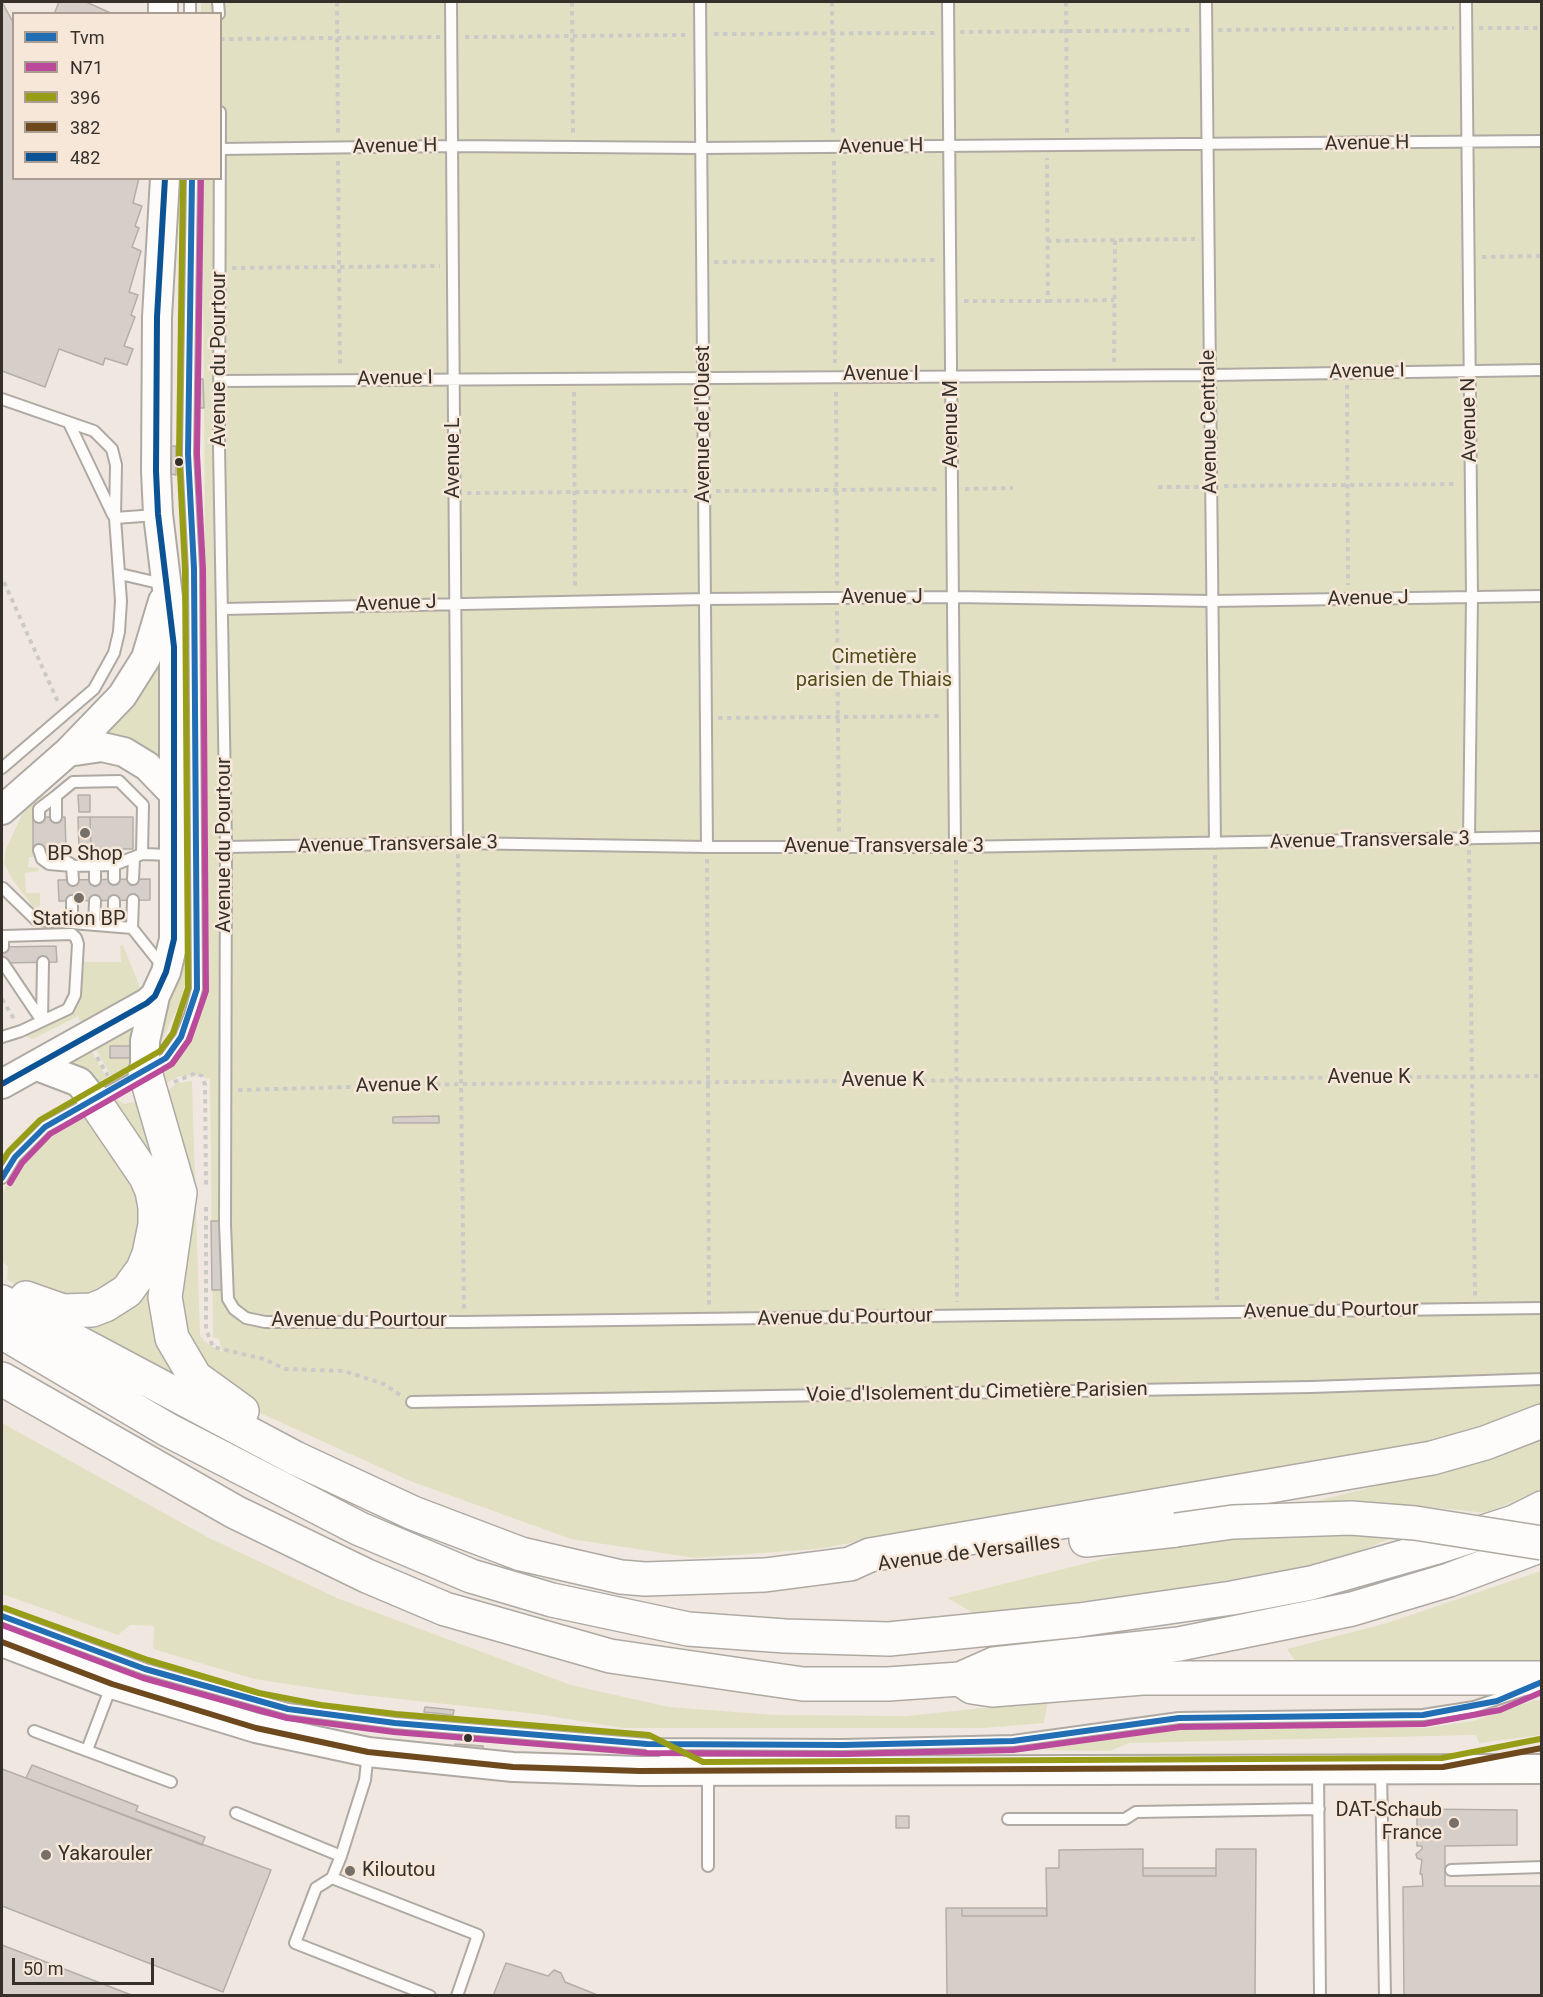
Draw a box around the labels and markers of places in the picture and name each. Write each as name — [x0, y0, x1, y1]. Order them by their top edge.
unlabelled marker — [173, 456, 185, 468]
marker: BP Shop — [78, 826, 92, 840]
place label: BP Shop — [47, 843, 123, 867]
marker: Station BP — [72, 891, 86, 905]
place label: Station BP — [32, 908, 126, 932]
unlabelled marker — [462, 1732, 474, 1744]
place label: DAT-Schaub France — [1336, 1799, 1442, 1846]
marker: DAT-Schaub France — [1447, 1816, 1461, 1830]
place label: Yakarouler — [58, 1843, 152, 1867]
marker: Yakarouler — [39, 1848, 53, 1862]
place label: Kiloutou — [362, 1859, 435, 1883]
marker: Kiloutou — [343, 1864, 357, 1878]

